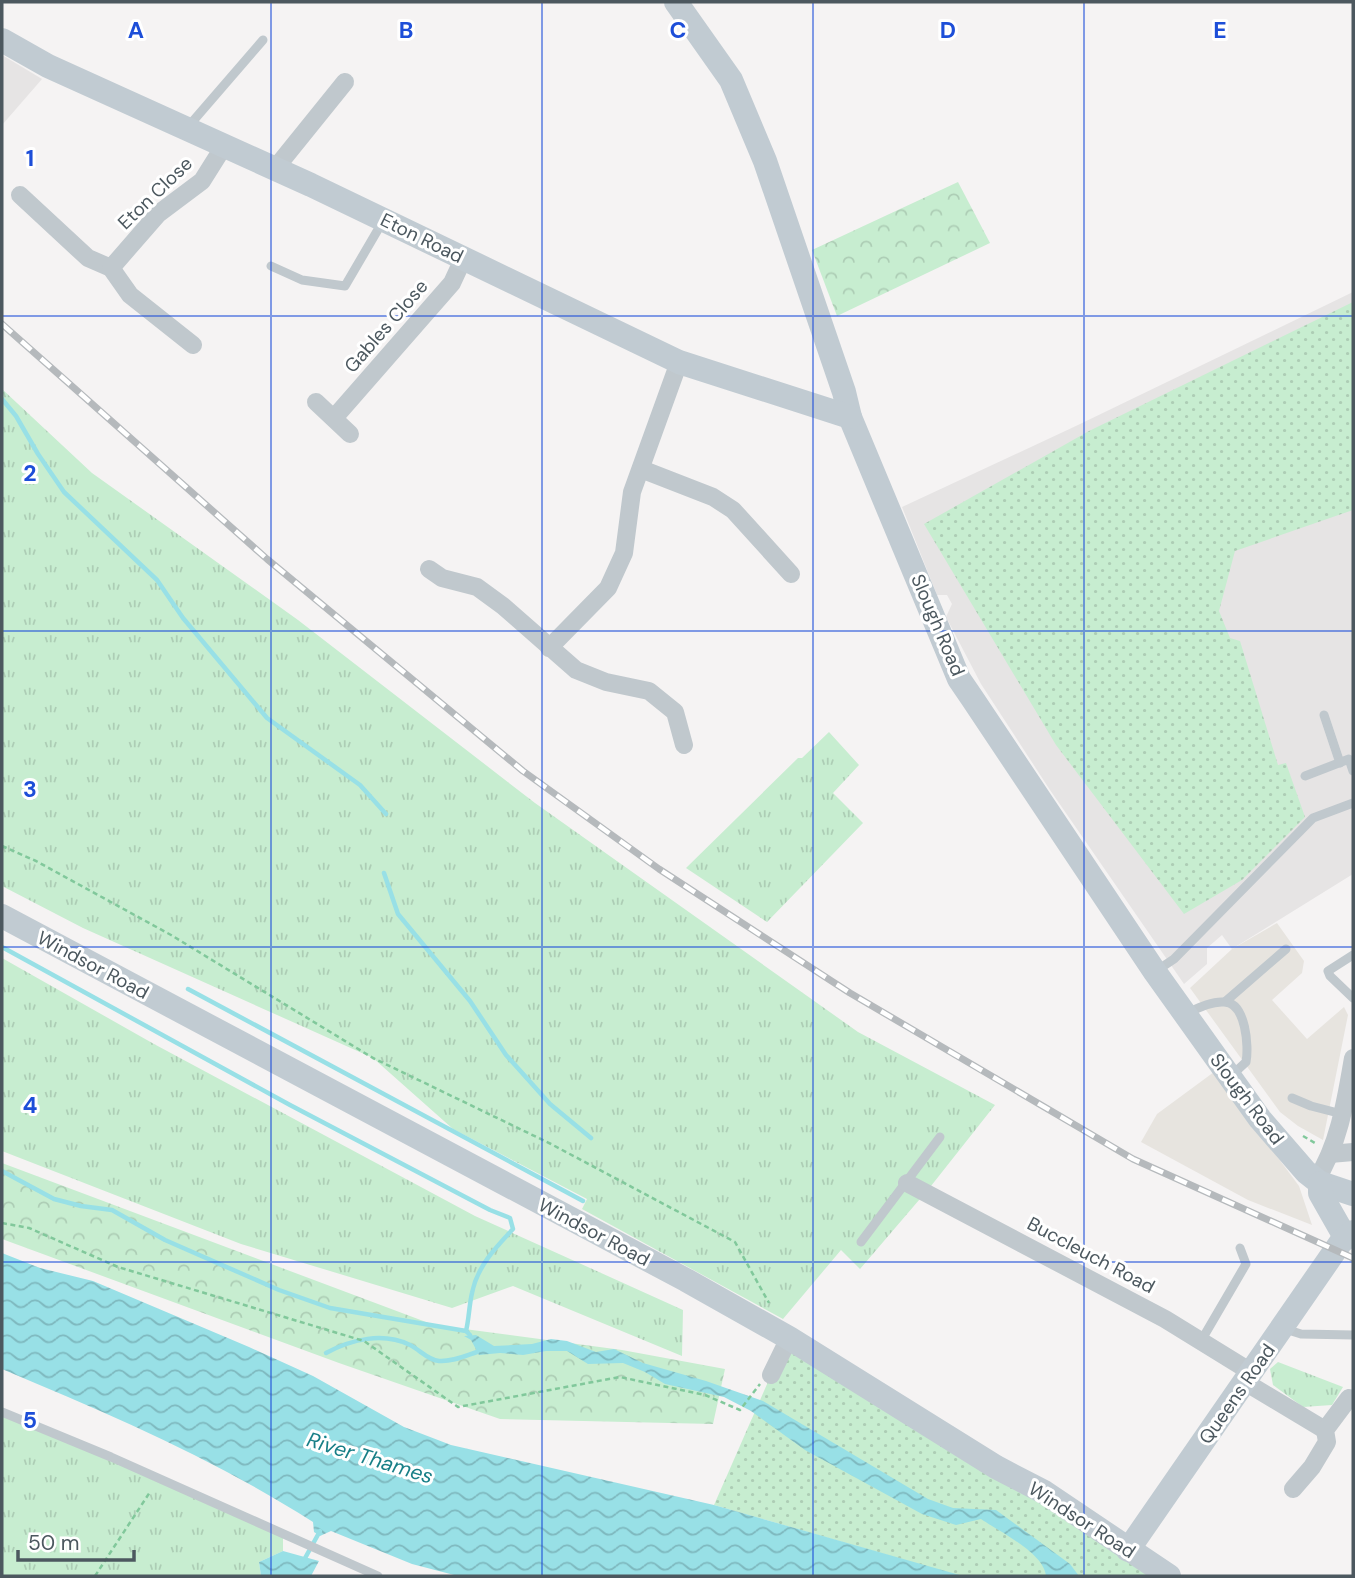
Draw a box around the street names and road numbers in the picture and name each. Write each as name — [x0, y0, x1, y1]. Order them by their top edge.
street label: Eton Close — [112, 151, 198, 235]
street label: Eton Road — [376, 207, 468, 269]
street label: Gables Close — [339, 274, 433, 378]
street label: Slough Road — [905, 570, 971, 680]
street label: Windsor Road — [33, 925, 153, 1005]
street label: Slough Road — [1204, 1048, 1290, 1150]
street label: Windsor Road — [534, 1192, 654, 1272]
street label: Buccleuch Road — [1023, 1211, 1159, 1299]
street label: Queens Road — [1193, 1339, 1281, 1449]
street label: Windsor Road — [1024, 1476, 1140, 1564]

